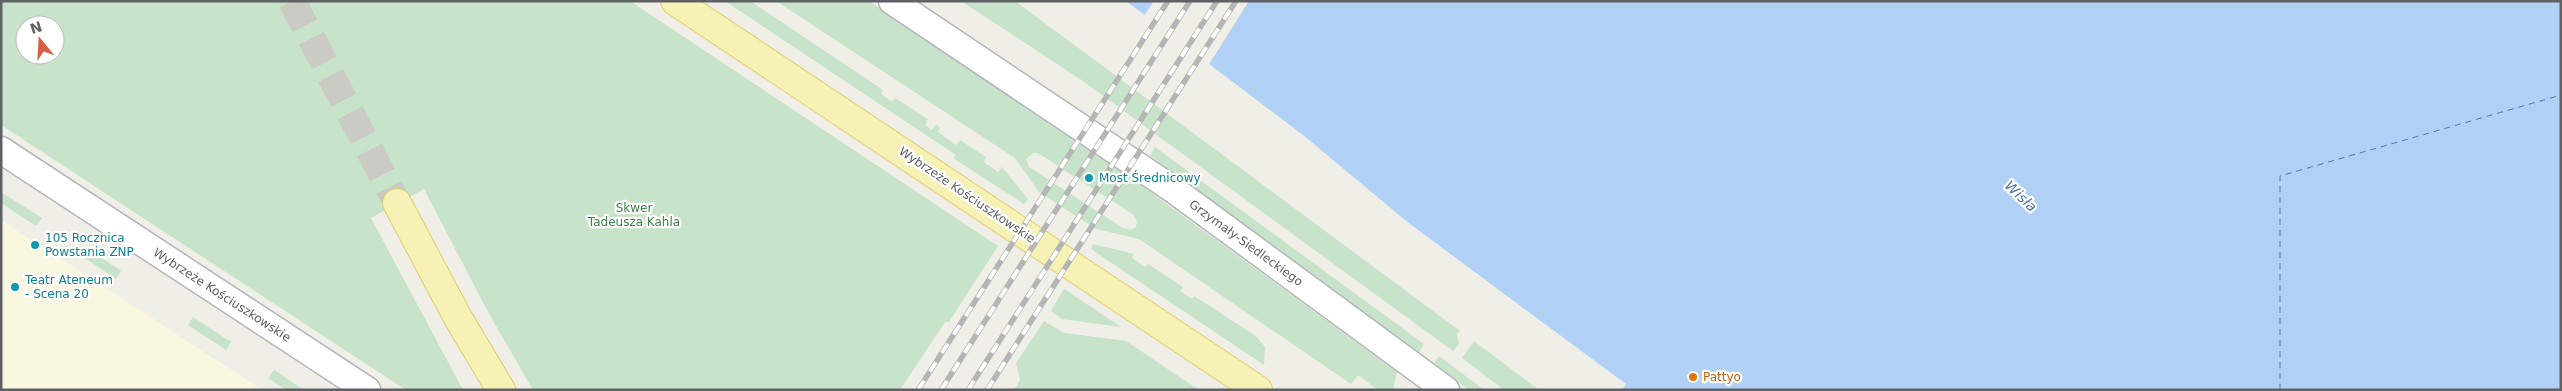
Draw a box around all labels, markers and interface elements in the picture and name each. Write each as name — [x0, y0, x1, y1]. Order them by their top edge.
north arrow — [15, 15, 65, 65]
text: N — [28, 18, 44, 37]
street label: Wybrzeże Kościuszkowskie — [896, 144, 1038, 246]
place label: Most Średnicowy — [1099, 170, 1201, 185]
marker: Most Średnicowy — [1083, 172, 1095, 184]
water label: Wisła — [2002, 177, 2040, 215]
street label: Grzymały-Siedleckiego — [1186, 197, 1306, 289]
park label: Skwer Tadeusza Kahla — [587, 201, 680, 229]
place label: 105 Rocznica Powstania ZNP — [45, 231, 134, 259]
marker: 105 Rocznica Powstania ZNP — [29, 239, 41, 251]
street label: Wybrzeże Kościuszkowskie — [151, 245, 293, 345]
place label: Teatr Ateneum - Scena 20 — [24, 273, 113, 301]
marker: Teatr Ateneum - Scena 20 — [9, 281, 21, 293]
place label: Pattyo — [1703, 370, 1741, 384]
marker: Pattyo — [1687, 371, 1699, 383]

